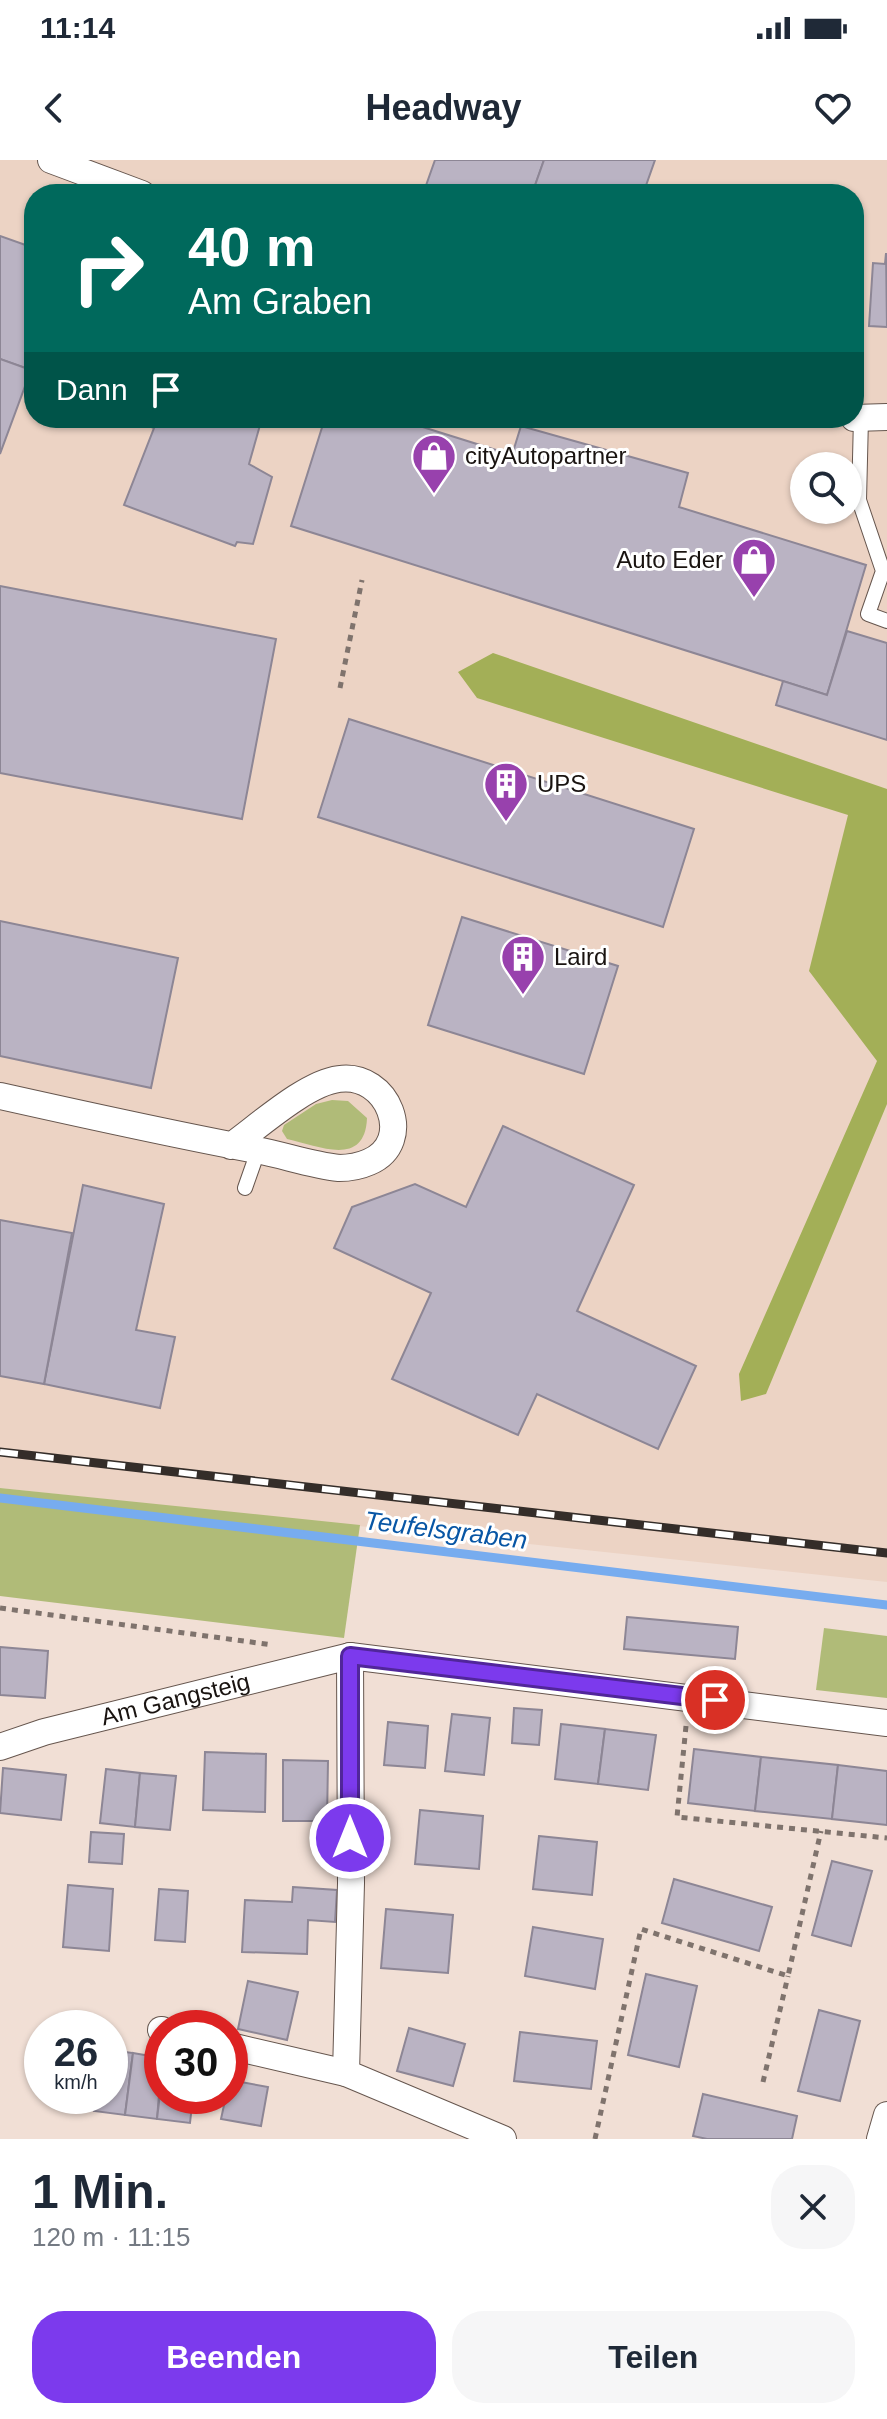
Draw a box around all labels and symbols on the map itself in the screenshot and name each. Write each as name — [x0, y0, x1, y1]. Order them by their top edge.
shop icon: cityAutopartner — [410, 432, 458, 495]
place label: cityAutopartner — [465, 442, 626, 469]
shop icon: Auto Eder — [730, 536, 778, 599]
place label: Auto Eder — [616, 546, 723, 573]
building icon: UPS — [482, 760, 530, 823]
place label: UPS — [537, 770, 586, 797]
building icon: Laird — [499, 933, 547, 996]
place label: Laird — [554, 943, 607, 970]
water label: Teufelsgraben — [363, 1505, 529, 1555]
pin — [681, 1666, 749, 1734]
street label: Am Gangsteig — [98, 1667, 252, 1730]
position arrow — [308, 1796, 392, 1880]
speed limit sign: 30 — [144, 2010, 248, 2114]

